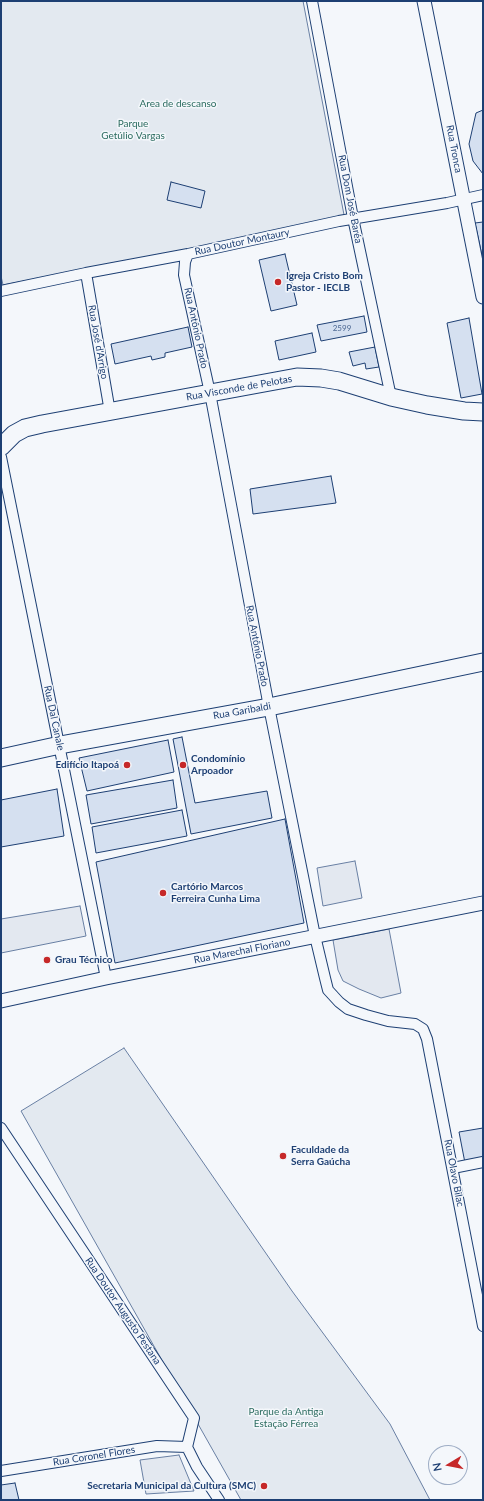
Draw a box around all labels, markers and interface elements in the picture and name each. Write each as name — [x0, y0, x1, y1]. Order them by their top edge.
park label: Area de descanso — [140, 98, 216, 110]
park label: Parque Getúlio Vargas — [101, 118, 165, 142]
street label: Rua Tronca — [443, 124, 465, 174]
street label: Rua Dom José Baréa — [336, 154, 364, 244]
street label: Rua Doutor Montaury — [194, 226, 290, 258]
place label: Igreja Cristo Bom Pastor - IECLB — [286, 270, 363, 294]
marker: Igreja Cristo Bom Pastor - IECLB — [273, 277, 283, 287]
street label: Rua Antônio Prado — [182, 286, 210, 370]
street label: Rua José d'Arrigo — [86, 304, 110, 380]
house number: 2599 — [333, 323, 351, 333]
street label: Rua Visconde de Pelotas — [185, 373, 293, 403]
street label: Rua Antônio Prado — [243, 604, 271, 688]
street label: Rua Dal Canale — [41, 684, 67, 752]
street label: Rua Garibaldi — [212, 700, 272, 722]
place label: Condomínio Arpoador — [191, 753, 245, 776]
place label: Edifício Itapoá — [56, 759, 119, 771]
marker: Edifício Itapoá — [122, 760, 132, 770]
marker: Condomínio Arpoador — [178, 760, 188, 770]
place label: Cartório Marcos Ferreira Cunha Lima — [171, 881, 260, 904]
marker: Cartório Marcos Ferreira Cunha Lima — [158, 888, 168, 898]
street label: Rua Marechal Floriano — [193, 936, 291, 966]
place label: Grau Técnico — [55, 954, 113, 966]
marker: Grau Técnico — [42, 955, 52, 965]
street label: Rua Olavo Bilac — [442, 1138, 466, 1208]
place label: Faculdade da Serra Gaúcha — [291, 1144, 350, 1168]
marker: Faculdade da Serra Gaúcha — [278, 1151, 288, 1161]
street label: Rua Doutor Augusto Pestana — [83, 1255, 163, 1367]
park label: Parque da Antiga Estação Férrea — [249, 1406, 323, 1430]
street label: Rua Coronel Flores — [52, 1444, 136, 1468]
north arrow — [428, 1445, 468, 1485]
text: N — [430, 1462, 444, 1472]
place label: Secretaria Municipal da Cultura (SMC) — [87, 1480, 256, 1492]
marker: Secretaria Municipal da Cultura (SMC) — [259, 1481, 269, 1491]

